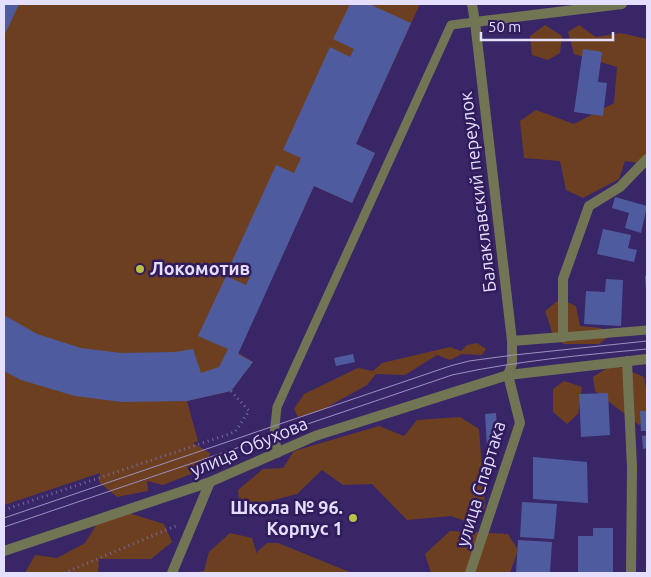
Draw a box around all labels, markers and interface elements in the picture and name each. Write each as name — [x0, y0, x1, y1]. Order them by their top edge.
scale bar — [481, 10, 614, 42]
text: 50 m — [488, 18, 521, 35]
street label: Балаклавский переулок — [455, 91, 499, 294]
place label: Локомотив — [150, 258, 250, 278]
marker: Локомотив — [134, 263, 146, 275]
street label: улица Обухова — [187, 412, 310, 480]
street label: улица Спартака — [451, 418, 509, 549]
place label: Школа № 96. Корпус 1 — [230, 497, 343, 538]
marker: Школа № 96. Корпус 1 — [347, 512, 359, 524]

